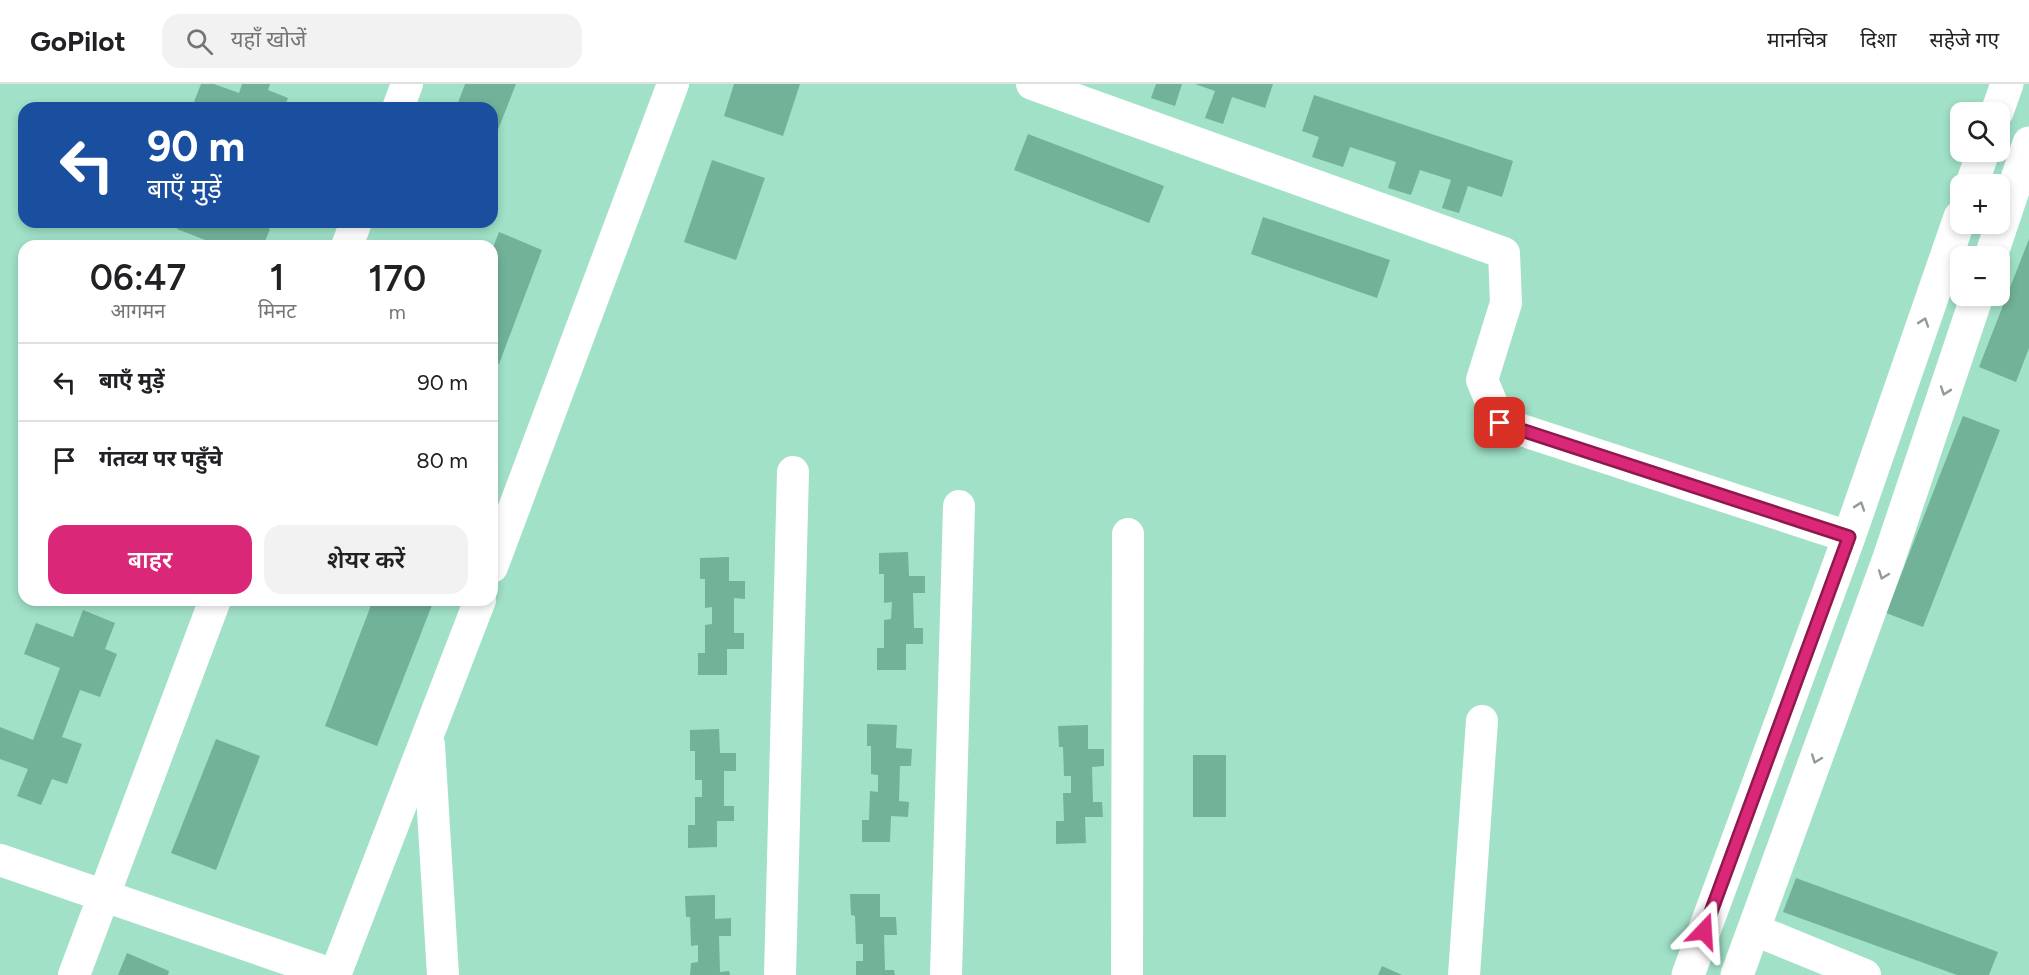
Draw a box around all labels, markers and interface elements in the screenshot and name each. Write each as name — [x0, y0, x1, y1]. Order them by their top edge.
search box — [162, 14, 582, 68]
text: GoPilot — [30, 24, 126, 58]
icon: search — [183, 25, 216, 58]
text: यहाँ खोजें — [231, 26, 306, 53]
text: मानचित्र — [1767, 27, 1827, 52]
text: दिशा — [1860, 27, 1896, 52]
text: सहेजे गए — [1929, 27, 1999, 52]
map controls — [1950, 102, 2010, 306]
button: search — [1950, 102, 2010, 162]
text: 90 m — [147, 121, 245, 172]
icon: left — [48, 126, 126, 204]
text: बाएँ मुड़ें — [147, 172, 222, 205]
button: + — [1950, 174, 2010, 234]
button: − — [1950, 246, 2010, 306]
text: 06:47 — [90, 256, 186, 299]
text: 1 — [270, 256, 285, 299]
text: 170 — [368, 257, 426, 300]
text: आगमन — [111, 299, 165, 323]
text: मिनट — [258, 299, 296, 323]
text: m — [389, 300, 406, 324]
one-way arrow — [1917, 317, 1929, 328]
icon: left — [48, 366, 81, 399]
text: बाएँ मुड़ें — [99, 367, 165, 394]
text: 90 m — [417, 369, 468, 396]
one-way arrow — [1940, 385, 1953, 396]
pin — [1474, 397, 1525, 448]
icon: arrive — [1483, 406, 1516, 439]
icon: arrive — [48, 444, 81, 477]
text: गंतव्य पर पहुँचे — [99, 445, 223, 472]
text: 80 m — [416, 447, 468, 474]
one-way arrow — [1852, 501, 1865, 512]
button: बाहर — [48, 525, 252, 594]
button: शेयर करें — [264, 525, 468, 594]
one-way arrow — [1877, 569, 1890, 580]
one-way arrow — [1811, 753, 1824, 764]
position arrow — [1672, 899, 1736, 963]

